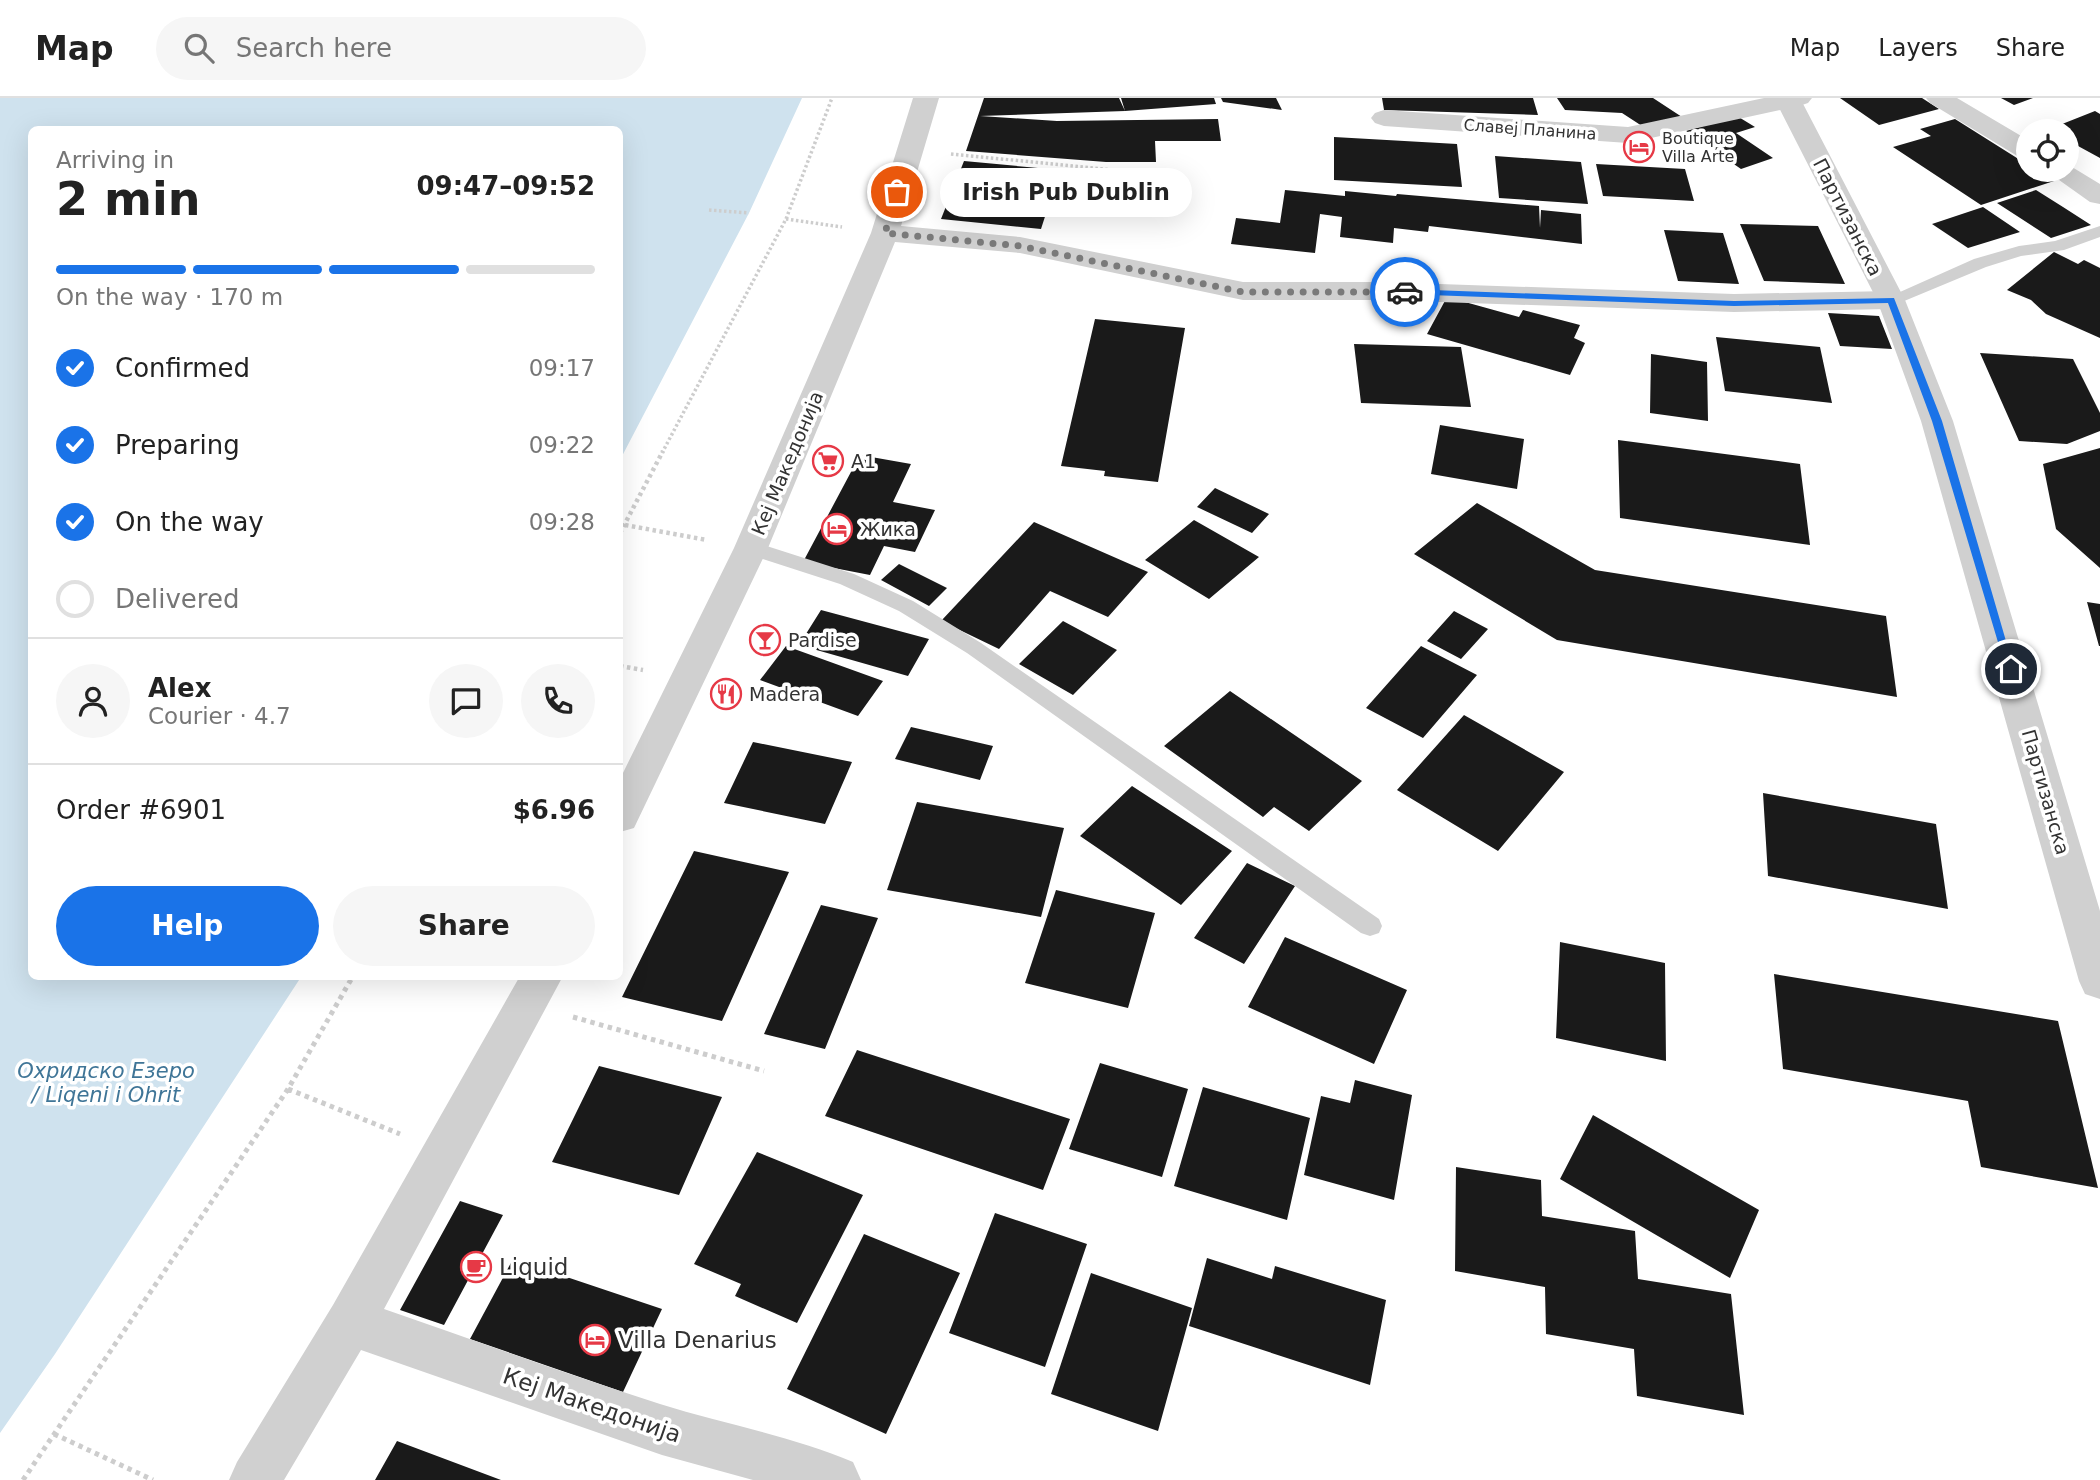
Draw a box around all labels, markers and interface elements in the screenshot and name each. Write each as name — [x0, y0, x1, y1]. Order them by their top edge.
search box — [156, 17, 646, 80]
text: Map — [35, 29, 114, 68]
icon: search — [180, 29, 218, 67]
text: Search here — [236, 33, 392, 63]
text: Map — [1790, 34, 1840, 62]
text: Layers — [1878, 34, 1958, 62]
text: Share — [1996, 34, 2065, 62]
street label: Славеј Планина — [1463, 115, 1597, 144]
map controls — [2016, 119, 2079, 182]
button: locate — [2016, 119, 2079, 182]
place label: Boutique Villa Arte — [1662, 129, 1734, 166]
hotel icon: Boutique Villa Arte — [1622, 130, 1656, 164]
text: Arriving in — [56, 147, 174, 173]
street label: Партизанска — [1809, 154, 1887, 280]
pin — [867, 162, 927, 222]
callout: Irish Pub Dublin — [939, 168, 1191, 217]
text: 09:47–09:52 — [416, 171, 595, 201]
text: 2 min — [56, 172, 200, 226]
icon: bag — [878, 173, 916, 211]
text: Irish Pub Dublin — [962, 179, 1170, 205]
courier — [1370, 257, 1440, 327]
icon: car — [1386, 273, 1424, 311]
text: On the way · 170 m — [56, 284, 283, 310]
icon: check — [56, 349, 94, 387]
text: Confirmed — [115, 353, 250, 383]
text: 09:17 — [529, 355, 595, 381]
street label: Кеј Македонија — [747, 388, 827, 538]
icon: check — [56, 426, 94, 464]
text: Preparing — [115, 430, 240, 460]
text: 09:22 — [529, 432, 595, 458]
supermarket icon: A1 — [811, 444, 845, 478]
place label: A1 — [851, 450, 876, 472]
icon: check — [56, 503, 94, 541]
text: On the way — [115, 507, 264, 537]
text: 09:28 — [529, 509, 595, 535]
hotel icon: Жика — [820, 512, 854, 546]
place label: Жика — [860, 518, 916, 540]
text: Delivered — [115, 584, 239, 614]
bar icon: Pardise — [748, 623, 782, 657]
place label: Pardise — [788, 629, 857, 651]
pin — [1981, 639, 2041, 699]
icon: home — [1992, 650, 2030, 688]
button: person — [56, 664, 130, 738]
button: chat — [429, 664, 503, 738]
button: phone — [521, 664, 595, 738]
text: Alex — [148, 673, 211, 703]
restaurant icon: Madera — [709, 677, 743, 711]
place label: Madera — [749, 683, 820, 705]
text: Courier · 4.7 — [148, 703, 291, 729]
street label: Партизанска — [2018, 727, 2074, 857]
text: Order #6901 — [56, 795, 226, 825]
text: $6.96 — [513, 795, 595, 825]
button: Help — [56, 886, 319, 966]
button: Share — [333, 886, 595, 966]
water label: Охридско Езеро / Liqeni i Ohrit — [17, 1059, 195, 1107]
cafe icon: Liquid — [459, 1250, 493, 1284]
place label: Liquid — [499, 1254, 568, 1280]
hotel icon: Villa Denarius — [578, 1323, 612, 1357]
place label: Villa Denarius — [618, 1327, 777, 1353]
street label: Кеј Македонија — [500, 1362, 684, 1448]

